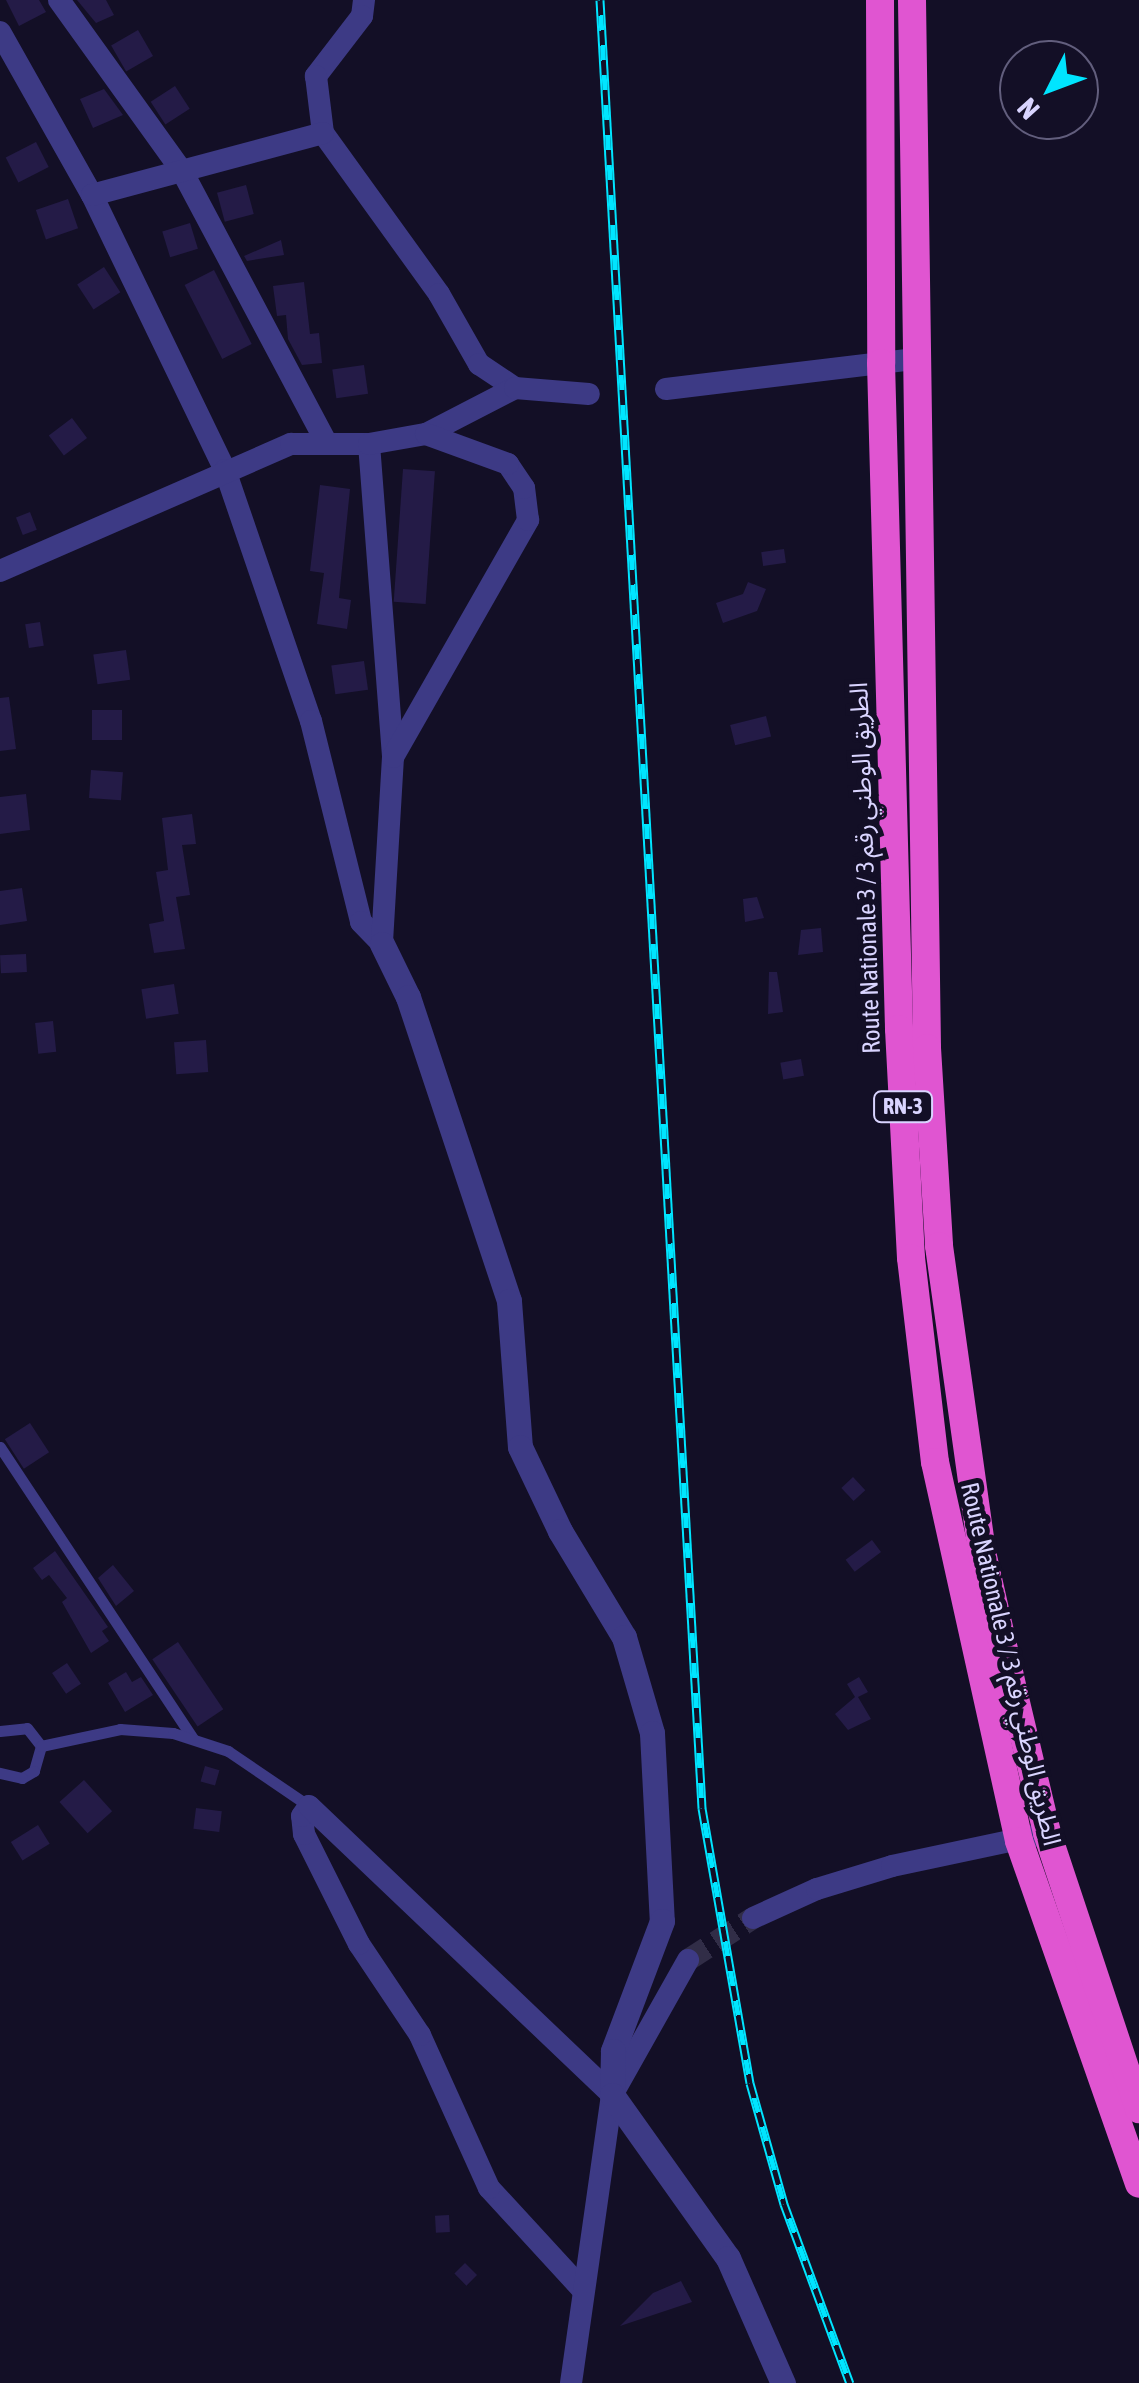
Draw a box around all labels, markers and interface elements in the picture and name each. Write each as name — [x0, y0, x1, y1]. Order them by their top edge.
north arrow — [999, 40, 1099, 140]
text: N — [1011, 92, 1046, 126]
street label: Route Nationale 3 / الطريق الوطني رقم 3 — [844, 682, 886, 1054]
road number: RN-3 — [873, 1090, 933, 1124]
street label: Route Nationale 3 / الطريق الوطني رقم 3 — [955, 1479, 1067, 1849]

